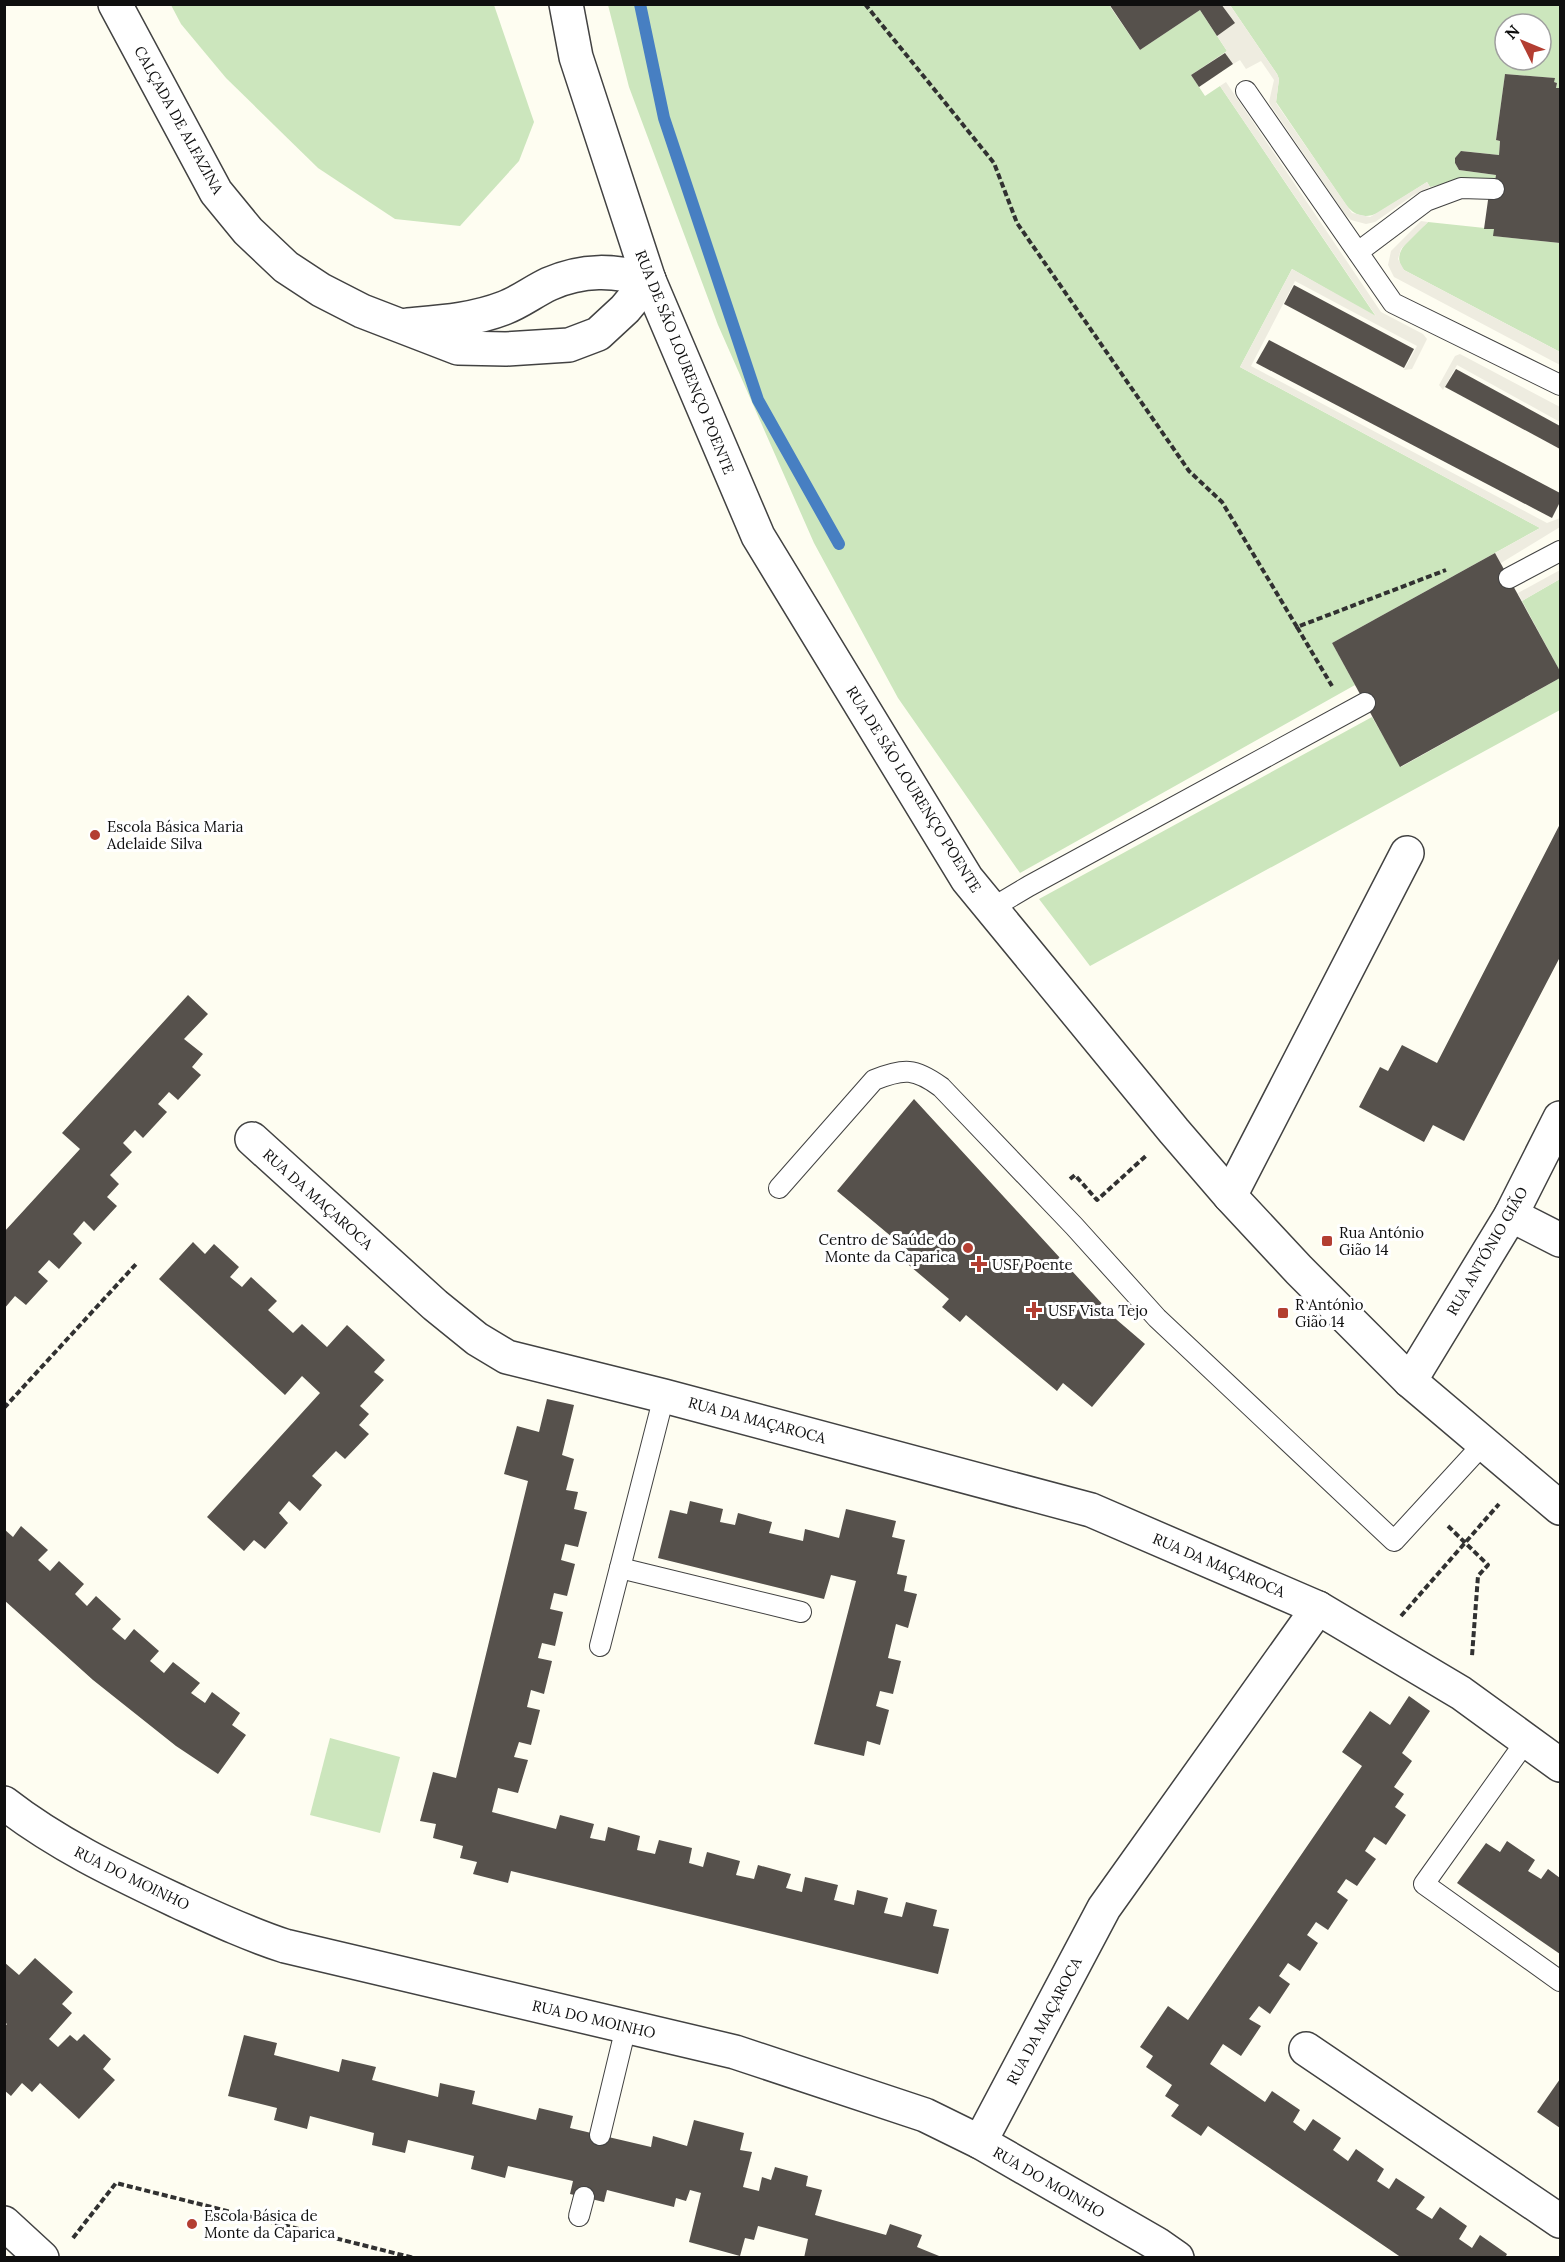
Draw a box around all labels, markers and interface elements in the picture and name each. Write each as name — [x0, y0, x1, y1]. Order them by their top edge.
north arrow — [1493, 12, 1553, 72]
text: N — [1500, 20, 1524, 43]
street label: CALÇADA DE ALFAZINA — [130, 43, 228, 198]
street label: RUA DE SÃO LOURENÇO POENTE — [631, 247, 739, 477]
street label: RUA DE SÃO LOURENÇO POENTE — [842, 682, 986, 896]
place label: Escola Básica Maria Adelaide Silva — [106, 817, 244, 853]
marker: Escola Básica Maria Adelaide Silva — [88, 828, 102, 842]
street label: RUA DA MAÇAROCA — [259, 1145, 377, 1254]
street label: RUA ANTÓNIO GIÃO — [1442, 1183, 1532, 1319]
place label: Rua António Gião 14 — [1339, 1223, 1424, 1259]
place label: Centro de Saúde do Monte da Caparica — [819, 1230, 956, 1266]
marker: Rua António Gião 14 — [1320, 1234, 1334, 1248]
marker: Centro de Saúde do Monte da Caparica — [961, 1241, 975, 1255]
marker: USF Poente — [970, 1255, 988, 1273]
place label: USF Poente — [992, 1255, 1073, 1274]
place label: R António Gião 14 — [1295, 1295, 1364, 1331]
marker: USF Vista Tejo — [1025, 1301, 1043, 1319]
place label: USF Vista Tejo — [1048, 1301, 1148, 1320]
marker: R António Gião 14 — [1276, 1306, 1290, 1320]
street label: RUA DA MAÇAROCA — [686, 1392, 828, 1448]
street label: RUA DA MAÇAROCA — [1150, 1529, 1288, 1602]
street label: RUA DO MOINHO — [71, 1842, 193, 1914]
street label: RUA DA MAÇAROCA — [1002, 1953, 1086, 2088]
street label: RUA DO MOINHO — [530, 1996, 658, 2042]
street label: RUA DO MOINHO — [990, 2142, 1108, 2222]
place label: Escola Básica de Monte da Caparica — [204, 2206, 336, 2242]
marker: Escola Básica de Monte da Caparica — [185, 2217, 199, 2231]

